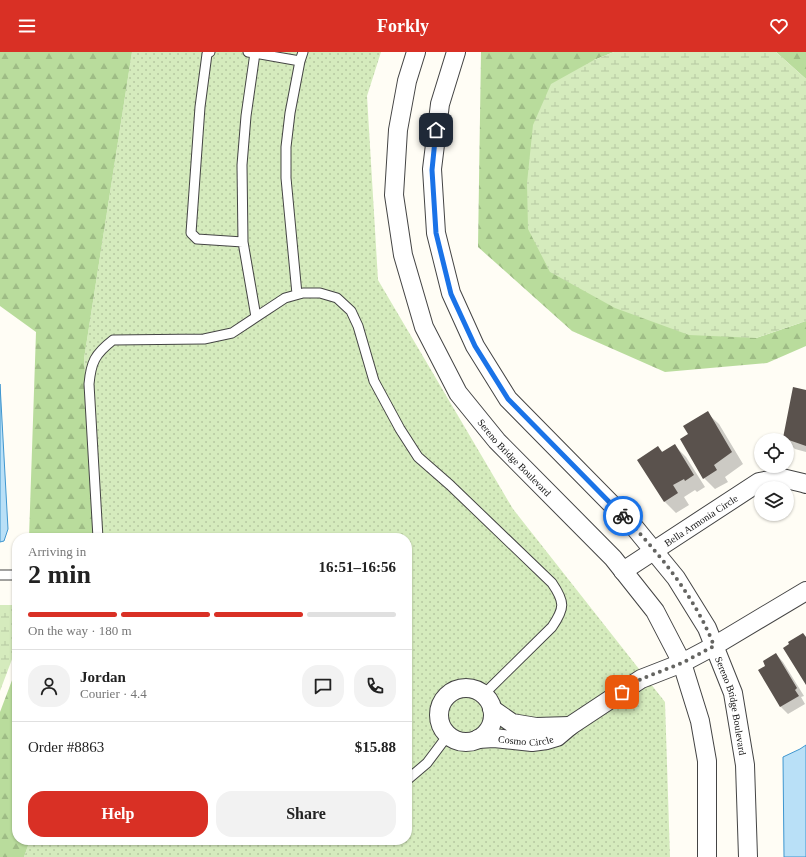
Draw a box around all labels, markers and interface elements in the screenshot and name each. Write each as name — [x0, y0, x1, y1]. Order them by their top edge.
icon: menu — [16, 15, 38, 37]
icon: heart — [768, 15, 790, 37]
text: Forkly — [377, 16, 429, 36]
pin — [419, 113, 453, 147]
icon: home — [425, 119, 447, 141]
street label: Sereno Bridge Boulevard — [476, 417, 554, 498]
map controls — [754, 433, 794, 521]
button: locate — [754, 433, 794, 473]
button: layers — [754, 481, 794, 521]
street label: Bella Armonia Circle — [662, 492, 740, 548]
courier — [603, 496, 643, 536]
icon: bike — [612, 505, 634, 527]
text: Arriving in — [28, 544, 86, 559]
text: 16:51–16:56 — [319, 559, 396, 575]
text: 2 min — [28, 560, 91, 589]
text: On the way · 180 m — [28, 623, 132, 638]
street label: Sereno Bridge Boulevard — [713, 655, 749, 756]
button: person — [28, 665, 70, 707]
button: chat — [302, 665, 344, 707]
button: phone — [354, 665, 396, 707]
text: Jordan — [80, 669, 126, 685]
pin — [605, 675, 639, 709]
icon: bag — [611, 681, 633, 703]
text: Courier · 4.4 — [80, 686, 147, 701]
street label: Cosmo Circle — [498, 733, 555, 748]
text: Order #8863 — [28, 739, 104, 755]
text: $15.88 — [355, 739, 396, 755]
button: Help — [28, 791, 208, 837]
button: Share — [216, 791, 396, 837]

